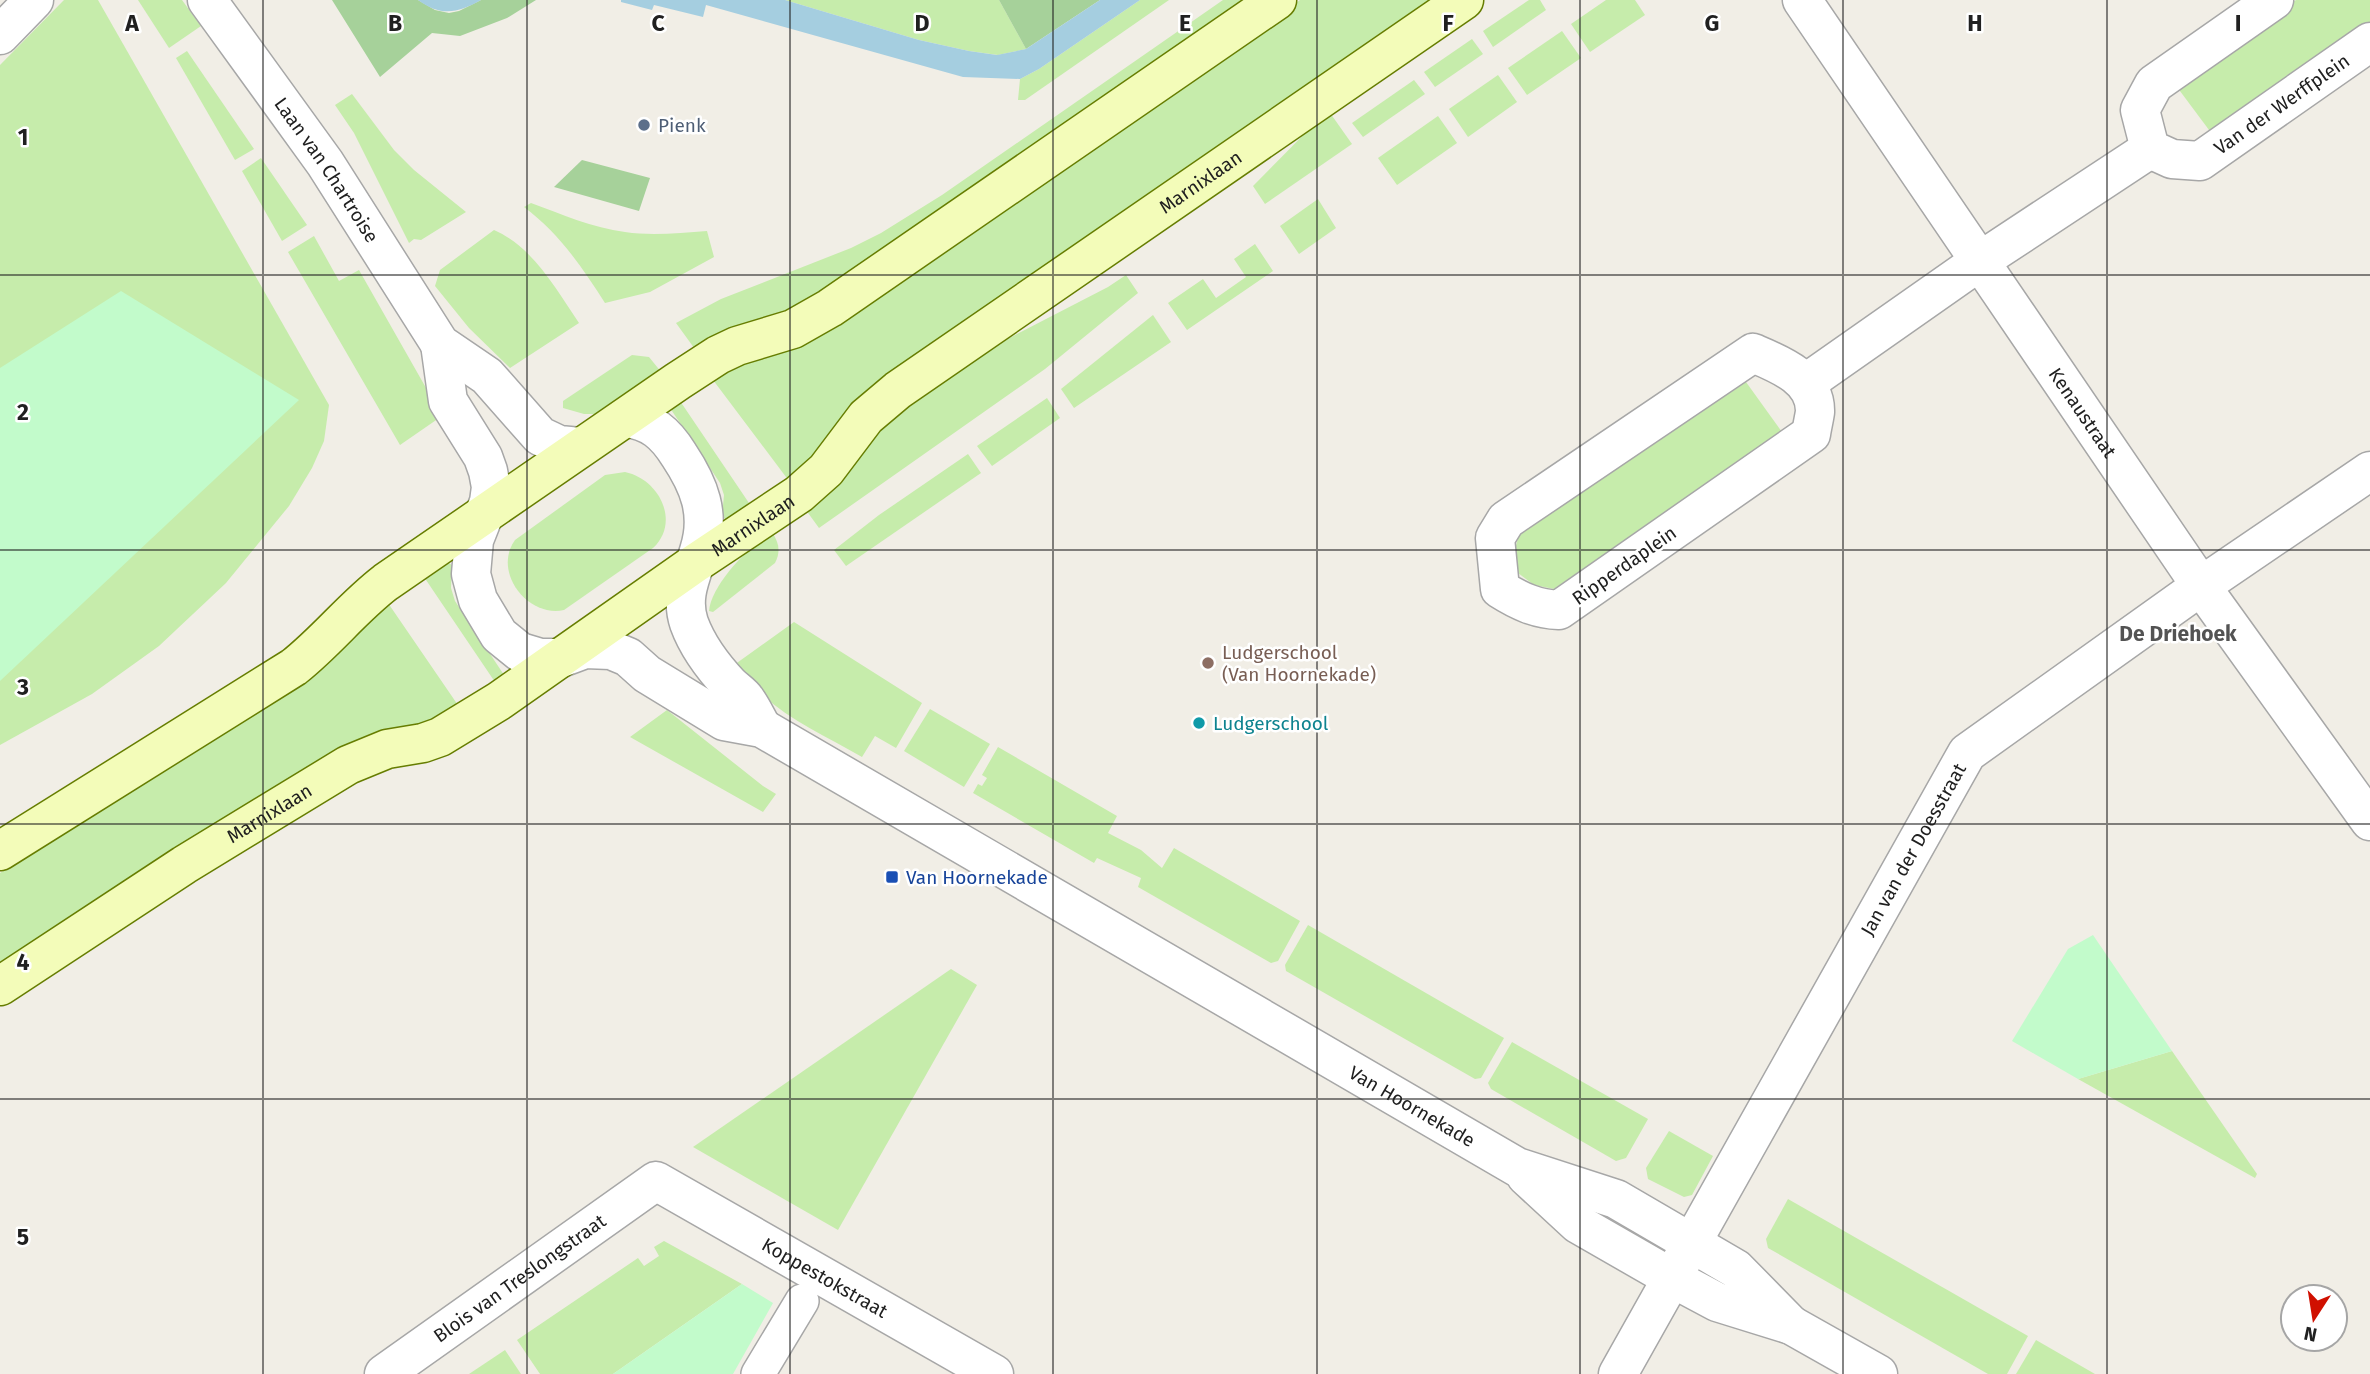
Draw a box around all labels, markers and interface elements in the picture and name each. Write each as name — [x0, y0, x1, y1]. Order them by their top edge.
text: A — [124, 9, 139, 37]
text: B — [388, 9, 402, 37]
text: C — [651, 9, 665, 37]
text: D — [915, 9, 930, 37]
text: E — [1179, 9, 1191, 37]
text: F — [1442, 9, 1454, 37]
text: G — [1705, 9, 1719, 37]
text: H — [1967, 9, 1983, 37]
text: I — [2235, 9, 2241, 37]
street label: Van der Werffplein — [2210, 49, 2354, 160]
street label: Laan van Chartroise — [269, 93, 384, 247]
place label: Pienk — [658, 114, 706, 137]
marker: Pienk — [636, 117, 652, 133]
text: 1 — [18, 123, 28, 151]
street label: Marnixlaan — [1155, 146, 1246, 219]
street label: Kenaustraat — [2044, 363, 2121, 462]
text: 2 — [17, 398, 29, 426]
street label: Marnixlaan — [707, 489, 799, 561]
street label: Ripperdaplein — [1568, 521, 1681, 610]
district label: De Driehoek — [2119, 621, 2237, 647]
place label: Ludgerschool (Van Hoornekade) — [1222, 641, 1376, 686]
marker: Ludgerschool (Van Hoornekade) — [1200, 655, 1216, 671]
text: 3 — [16, 673, 29, 701]
place label: Ludgerschool — [1213, 712, 1329, 735]
marker: Ludgerschool — [1191, 715, 1207, 731]
street label: Jan van der Doesstraat — [1856, 759, 1971, 940]
street label: Marnixlaan — [223, 779, 316, 848]
place label: Van Hoornekade — [906, 866, 1048, 889]
marker: Van Hoornekade — [884, 869, 900, 885]
text: 4 — [17, 948, 30, 976]
street label: Van Hoornekade — [1345, 1061, 1479, 1152]
street label: Blois van Treslongstraat — [429, 1209, 610, 1347]
text: 5 — [17, 1223, 29, 1251]
street label: Koppestokstraat — [758, 1233, 892, 1323]
north arrow — [2279, 1283, 2349, 1353]
text: N — [2302, 1322, 2319, 1347]

